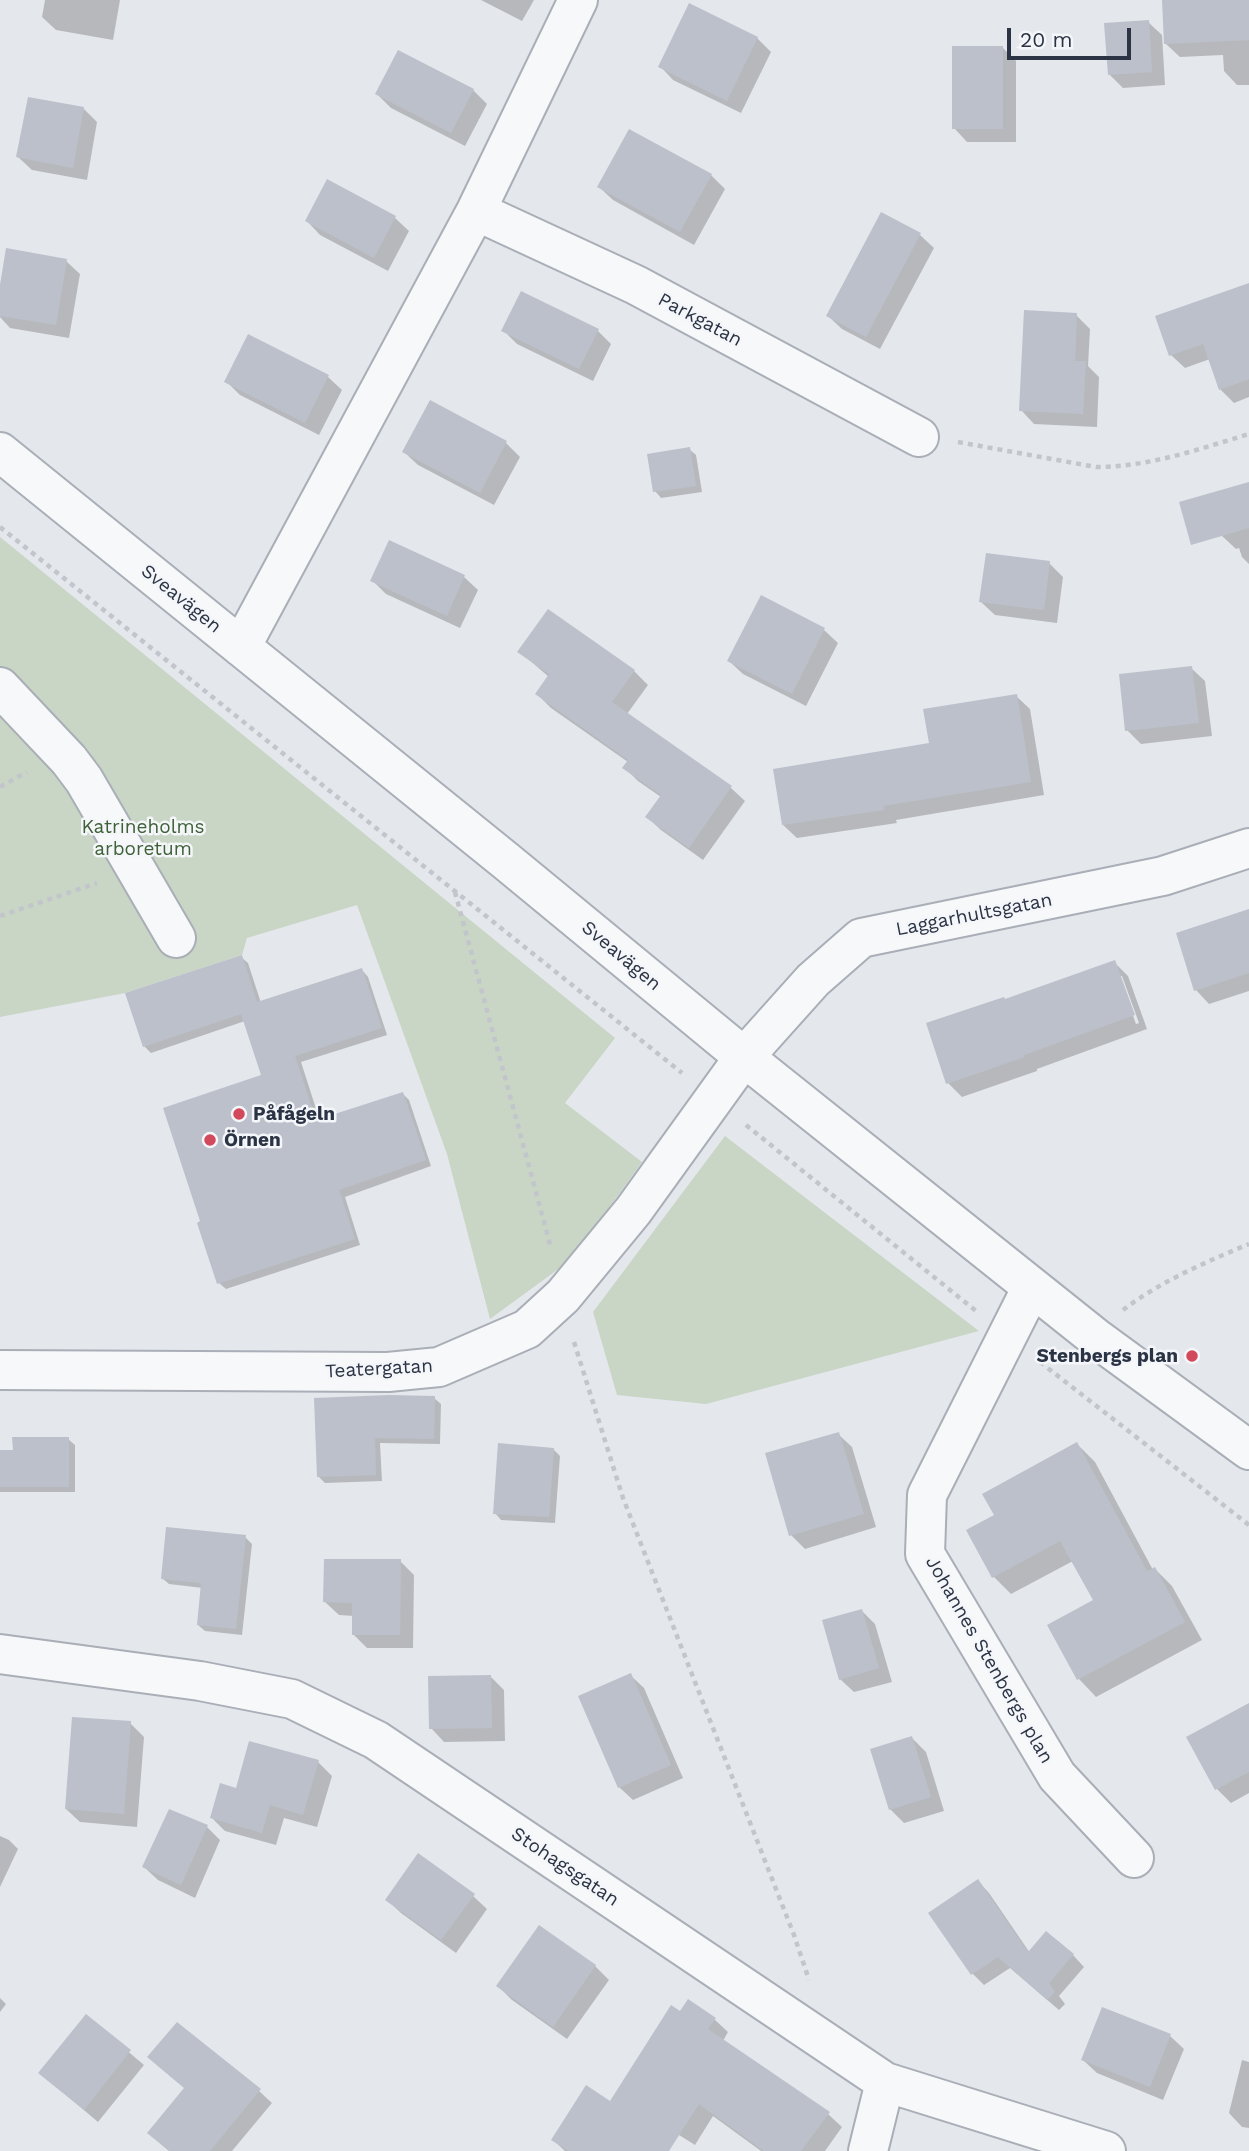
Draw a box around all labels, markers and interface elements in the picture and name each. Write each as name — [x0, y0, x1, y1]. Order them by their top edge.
scale bar — [1011, 14, 1135, 58]
text: 20 m — [1020, 27, 1072, 52]
street label: Parkgatan — [654, 288, 746, 352]
street label: Sveavägen — [136, 560, 226, 638]
park label: Katrineholms arboretum — [81, 816, 205, 860]
street label: Laggarhultsgatan — [894, 889, 1054, 941]
street label: Sveavägen — [577, 916, 665, 996]
place label: Påfågeln — [253, 1103, 335, 1125]
marker: Påfågeln — [231, 1106, 247, 1122]
place label: Örnen — [224, 1129, 281, 1151]
marker: Örnen — [202, 1132, 218, 1148]
place label: Stenbergs plan — [1037, 1345, 1178, 1367]
marker: Stenbergs plan — [1184, 1348, 1200, 1364]
street label: Teatergatan — [325, 1355, 433, 1383]
street label: Johannes Stenbergs plan — [920, 1552, 1058, 1768]
street label: Stohagsgatan — [507, 1823, 623, 1911]

